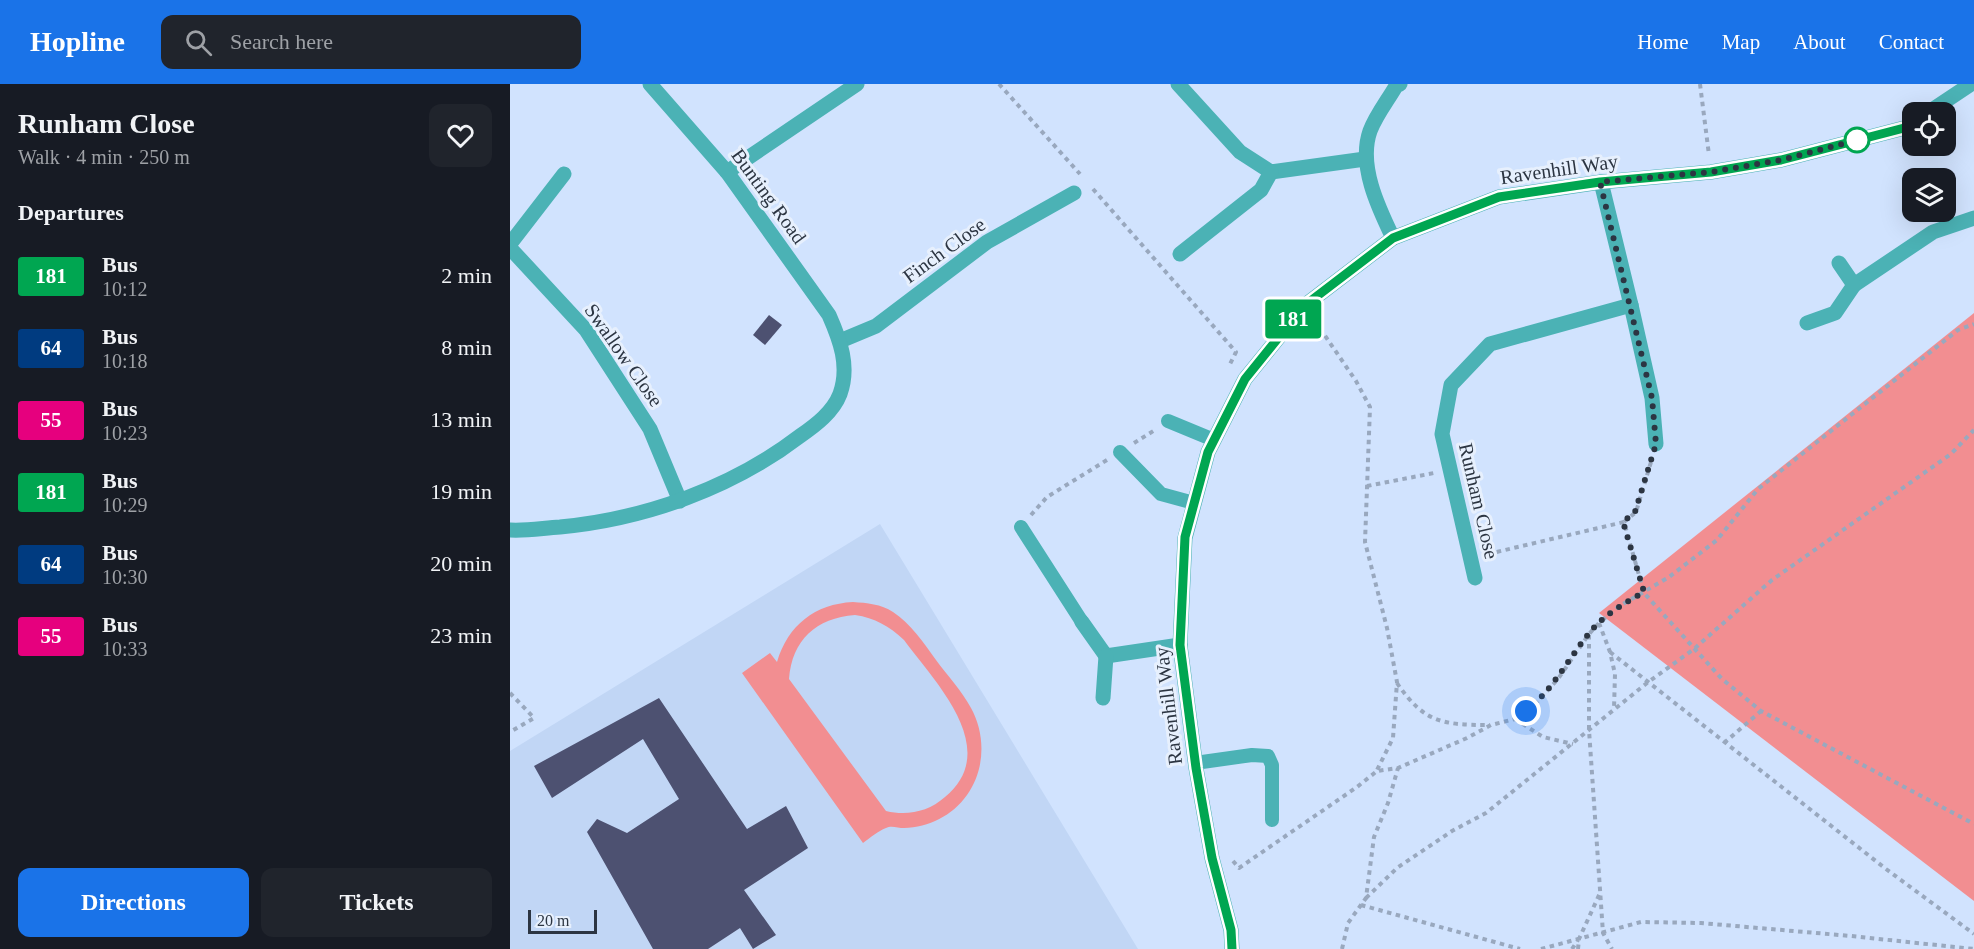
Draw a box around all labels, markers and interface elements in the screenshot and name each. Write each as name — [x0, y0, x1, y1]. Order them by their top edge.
search box — [161, 15, 581, 69]
text: Hopline — [30, 26, 125, 57]
icon: search — [182, 26, 215, 59]
text: Search here — [230, 29, 333, 54]
text: Home — [1637, 30, 1689, 54]
text: Map — [1722, 30, 1760, 54]
text: About — [1793, 30, 1846, 54]
text: Contact — [1879, 30, 1944, 54]
map controls — [1902, 102, 1956, 222]
button: locate — [1902, 102, 1956, 156]
button: heart — [429, 104, 492, 167]
text: Runham Close — [18, 108, 195, 139]
unlabelled marker — [1844, 127, 1870, 153]
street label: Bunting Road — [726, 144, 811, 248]
text: Walk · 4 min · 250 m — [18, 146, 190, 168]
street label: Ravenhill Way — [1499, 150, 1619, 189]
button: layers — [1902, 168, 1956, 222]
text: Departures — [18, 200, 124, 225]
street label: Finch Close — [899, 213, 989, 287]
text: Bus — [102, 252, 137, 277]
text: 2 min — [441, 263, 492, 288]
text: 181 — [35, 264, 67, 288]
text: 10:12 — [102, 278, 148, 300]
street label: Swallow Close — [580, 299, 668, 411]
line badge: 181 — [1258, 300, 1328, 338]
text: 181 — [1277, 307, 1309, 331]
text: Bus — [102, 324, 137, 349]
text: 8 min — [441, 335, 492, 360]
text: 64 — [41, 336, 62, 360]
text: 10:18 — [102, 350, 148, 372]
text: Bus — [102, 396, 137, 421]
text: 13 min — [430, 407, 492, 432]
text: 55 — [41, 408, 62, 432]
text: 10:23 — [102, 422, 148, 444]
street label: Runham Close — [1455, 441, 1503, 561]
text: Bus — [102, 468, 137, 493]
text: 19 min — [430, 479, 492, 504]
text: 181 — [35, 480, 67, 504]
text: 10:29 — [102, 494, 148, 516]
text: Bus — [102, 540, 137, 565]
text: 20 min — [430, 551, 492, 576]
text: 64 — [41, 552, 62, 576]
text: 10:30 — [102, 566, 148, 588]
text: Bus — [102, 612, 137, 637]
text: 23 min — [430, 623, 492, 648]
text: 55 — [41, 624, 62, 648]
text: 10:33 — [102, 638, 148, 660]
street label: Ravenhill Way — [1150, 646, 1187, 766]
your location — [1511, 696, 1541, 726]
button: Directions — [18, 868, 249, 937]
button: Tickets — [261, 868, 492, 937]
scale bar — [528, 907, 597, 934]
text: 20 m — [537, 912, 569, 929]

